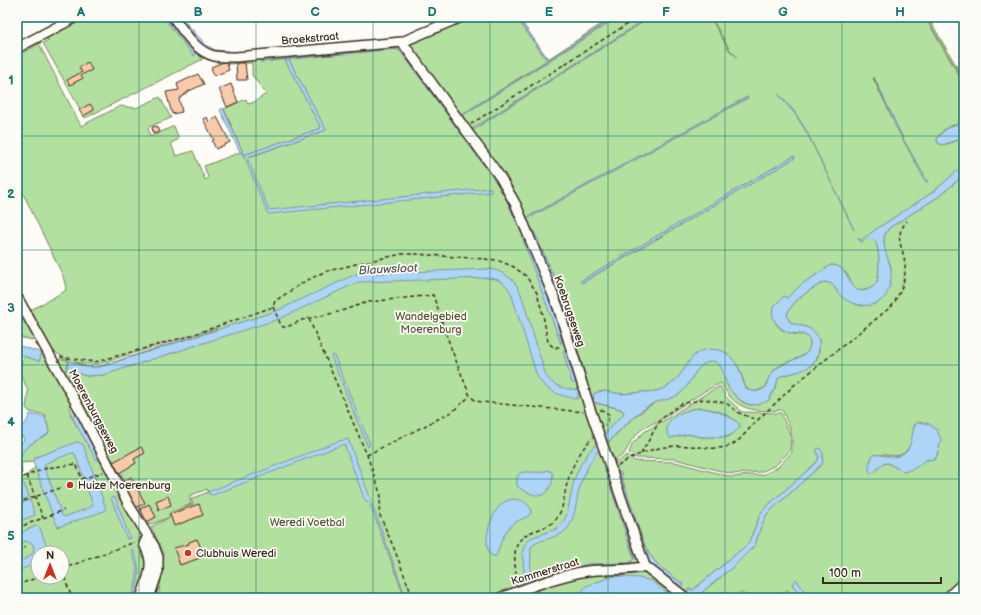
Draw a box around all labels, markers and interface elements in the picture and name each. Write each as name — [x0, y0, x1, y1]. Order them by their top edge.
text: A — [76, 4, 85, 20]
text: B — [193, 4, 203, 20]
text: C — [310, 4, 320, 20]
text: D — [427, 4, 437, 20]
text: E — [545, 4, 554, 20]
text: F — [662, 4, 670, 20]
text: G — [778, 4, 788, 20]
text: H — [895, 4, 905, 20]
street label: Broekstraat — [281, 29, 340, 47]
text: 1 — [8, 72, 14, 88]
text: 2 — [7, 186, 15, 202]
water label: Blauwsloot — [358, 260, 418, 279]
street label: Koebrugseweg — [551, 274, 588, 349]
text: 3 — [7, 300, 15, 316]
park label: Wandelgebied Moerenburg — [395, 310, 467, 336]
street label: Moerenburgseweg — [66, 367, 121, 455]
text: 4 — [7, 414, 15, 430]
place label: Huize Moerenburg — [78, 479, 170, 492]
marker: Huize Moerenburg — [65, 480, 75, 490]
park label: Weredi Voetbal — [270, 516, 344, 529]
text: 5 — [7, 528, 15, 544]
north arrow — [30, 545, 70, 585]
place label: Clubhuis Weredi — [196, 547, 276, 560]
marker: Clubhuis Weredi — [183, 548, 193, 558]
text: N — [46, 549, 54, 562]
street label: Kommerstraat — [510, 555, 581, 588]
scale bar — [823, 559, 941, 585]
text: 100 m — [829, 566, 861, 581]

